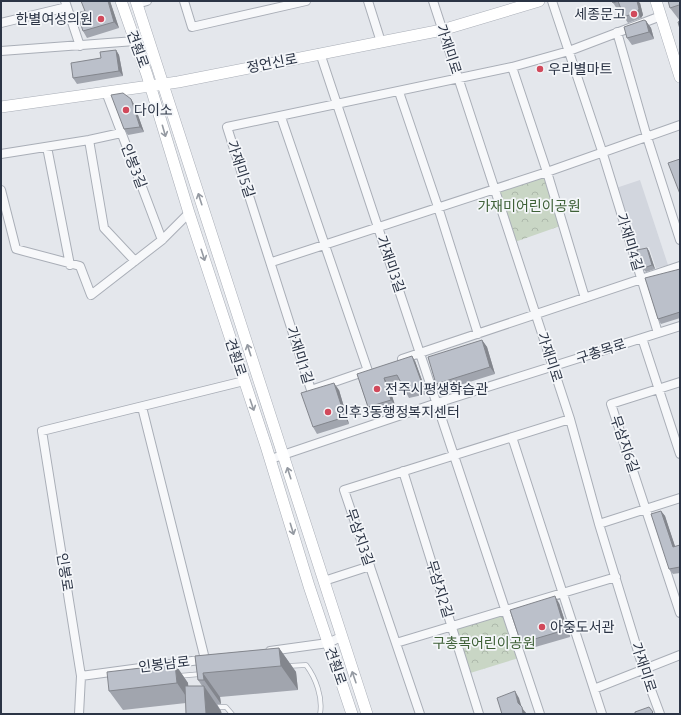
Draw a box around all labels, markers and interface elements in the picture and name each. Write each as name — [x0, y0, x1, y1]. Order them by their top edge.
place label: 세종문고 — [574, 6, 626, 22]
marker: 세종문고 — [629, 9, 639, 19]
place label: 한별여성의원 — [16, 11, 93, 27]
marker: 한별여성의원 — [96, 14, 106, 24]
street label: 가재미로 — [433, 22, 465, 76]
street label: 견훤로 — [124, 28, 152, 70]
street label: 정언신로 — [245, 50, 299, 76]
place label: 우리별마트 — [548, 61, 613, 77]
marker: 우리별마트 — [535, 64, 545, 74]
place label: 다이소 — [134, 102, 173, 118]
marker: 다이소 — [121, 105, 131, 115]
one-way arrow — [161, 124, 168, 137]
street label: 가재미5길 — [224, 138, 258, 200]
street label: 인봉3길 — [118, 141, 150, 191]
one-way arrow — [196, 193, 203, 206]
park label: 가재미어린이공원 — [477, 198, 581, 214]
street label: 가재미4길 — [614, 211, 646, 273]
street label: 가재미3길 — [374, 233, 408, 295]
one-way arrow — [199, 249, 207, 261]
street label: 가재미1길 — [284, 324, 316, 386]
street label: 가재미로 — [534, 330, 566, 384]
street label: 구총목로 — [574, 335, 628, 367]
street label: 견훤로 — [222, 336, 250, 378]
one-way arrow — [244, 344, 252, 356]
place label: 전주시평생학습관 — [385, 381, 488, 397]
marker: 전주시평생학습관 — [372, 384, 382, 394]
one-way arrow — [249, 399, 257, 411]
place label: 인후3동행정복지센터 — [336, 404, 460, 420]
marker: 인후3동행정복지센터 — [323, 407, 333, 417]
street label: 무삼지6길 — [608, 413, 642, 475]
one-way arrow — [284, 468, 292, 480]
street label: 무삼지3길 — [343, 506, 377, 568]
one-way arrow — [289, 522, 296, 535]
street label: 인봉로 — [54, 552, 76, 592]
street label: 무삼지2길 — [424, 558, 456, 620]
place label: 아중도서관 — [550, 619, 615, 635]
marker: 아중도서관 — [537, 622, 547, 632]
park label: 구총목어린이공원 — [432, 635, 536, 651]
street label: 가재미로 — [628, 640, 660, 694]
street label: 견훤로 — [322, 645, 350, 687]
street label: 인봉남로 — [137, 653, 191, 675]
one-way arrow — [350, 671, 358, 683]

